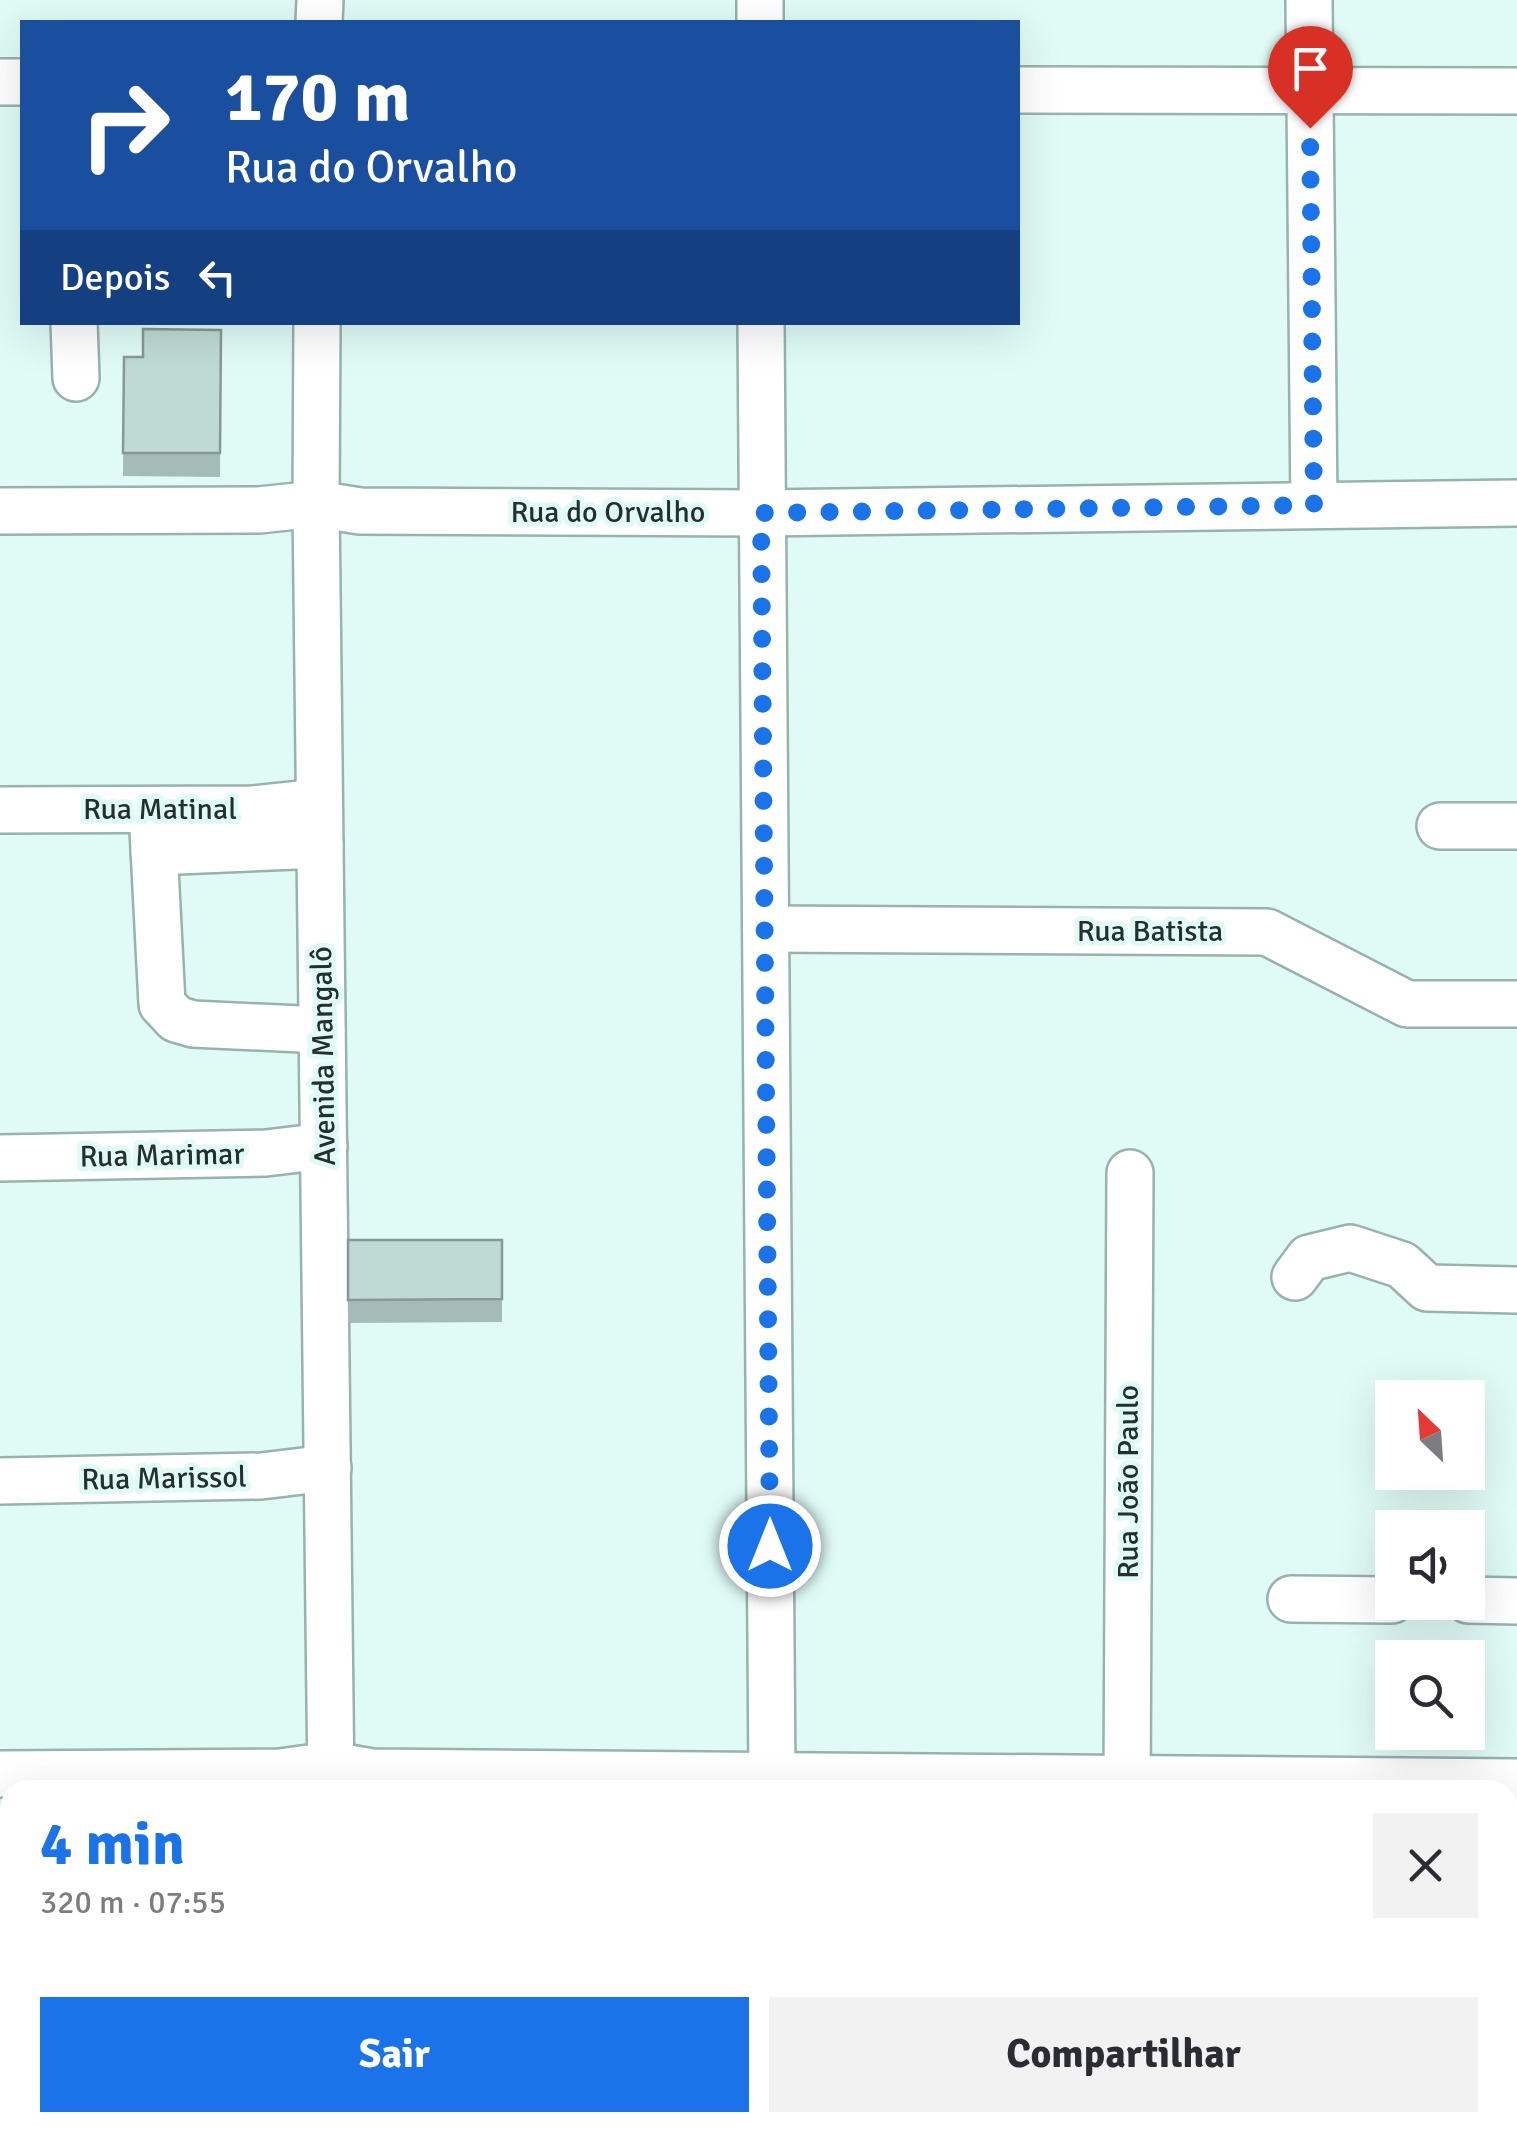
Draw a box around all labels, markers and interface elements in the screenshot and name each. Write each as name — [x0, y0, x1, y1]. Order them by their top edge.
pin — [1268, 26, 1353, 129]
icon: arrive — [1283, 41, 1338, 96]
text: 170 m — [225, 54, 410, 140]
icon: right — [60, 60, 190, 190]
text: Rua do Orvalho — [225, 140, 517, 195]
icon: left — [190, 250, 245, 305]
text: Depois — [60, 254, 170, 301]
street label: Rua do Orvalho — [511, 494, 705, 531]
street label: Rua Matinal — [83, 791, 237, 828]
street label: Rua Batista — [1077, 913, 1223, 950]
street label: Avenida Mangalô — [303, 946, 344, 1166]
street label: Rua Marimar — [79, 1136, 245, 1175]
north arrow — [1375, 1380, 1485, 1490]
map controls — [1375, 1380, 1485, 1750]
street label: Rua João Paulo — [1110, 1385, 1147, 1579]
street label: Rua Marissol — [81, 1459, 247, 1498]
position arrow — [718, 1494, 822, 1598]
button: sound — [1375, 1510, 1485, 1620]
button: search — [1375, 1640, 1485, 1750]
text: 4 min — [40, 1808, 185, 1882]
button: close — [1373, 1813, 1478, 1918]
text: 320 m · 07:55 — [40, 1883, 226, 1922]
button: Sair — [40, 1997, 749, 2112]
button: Compartilhar — [769, 1997, 1478, 2112]

